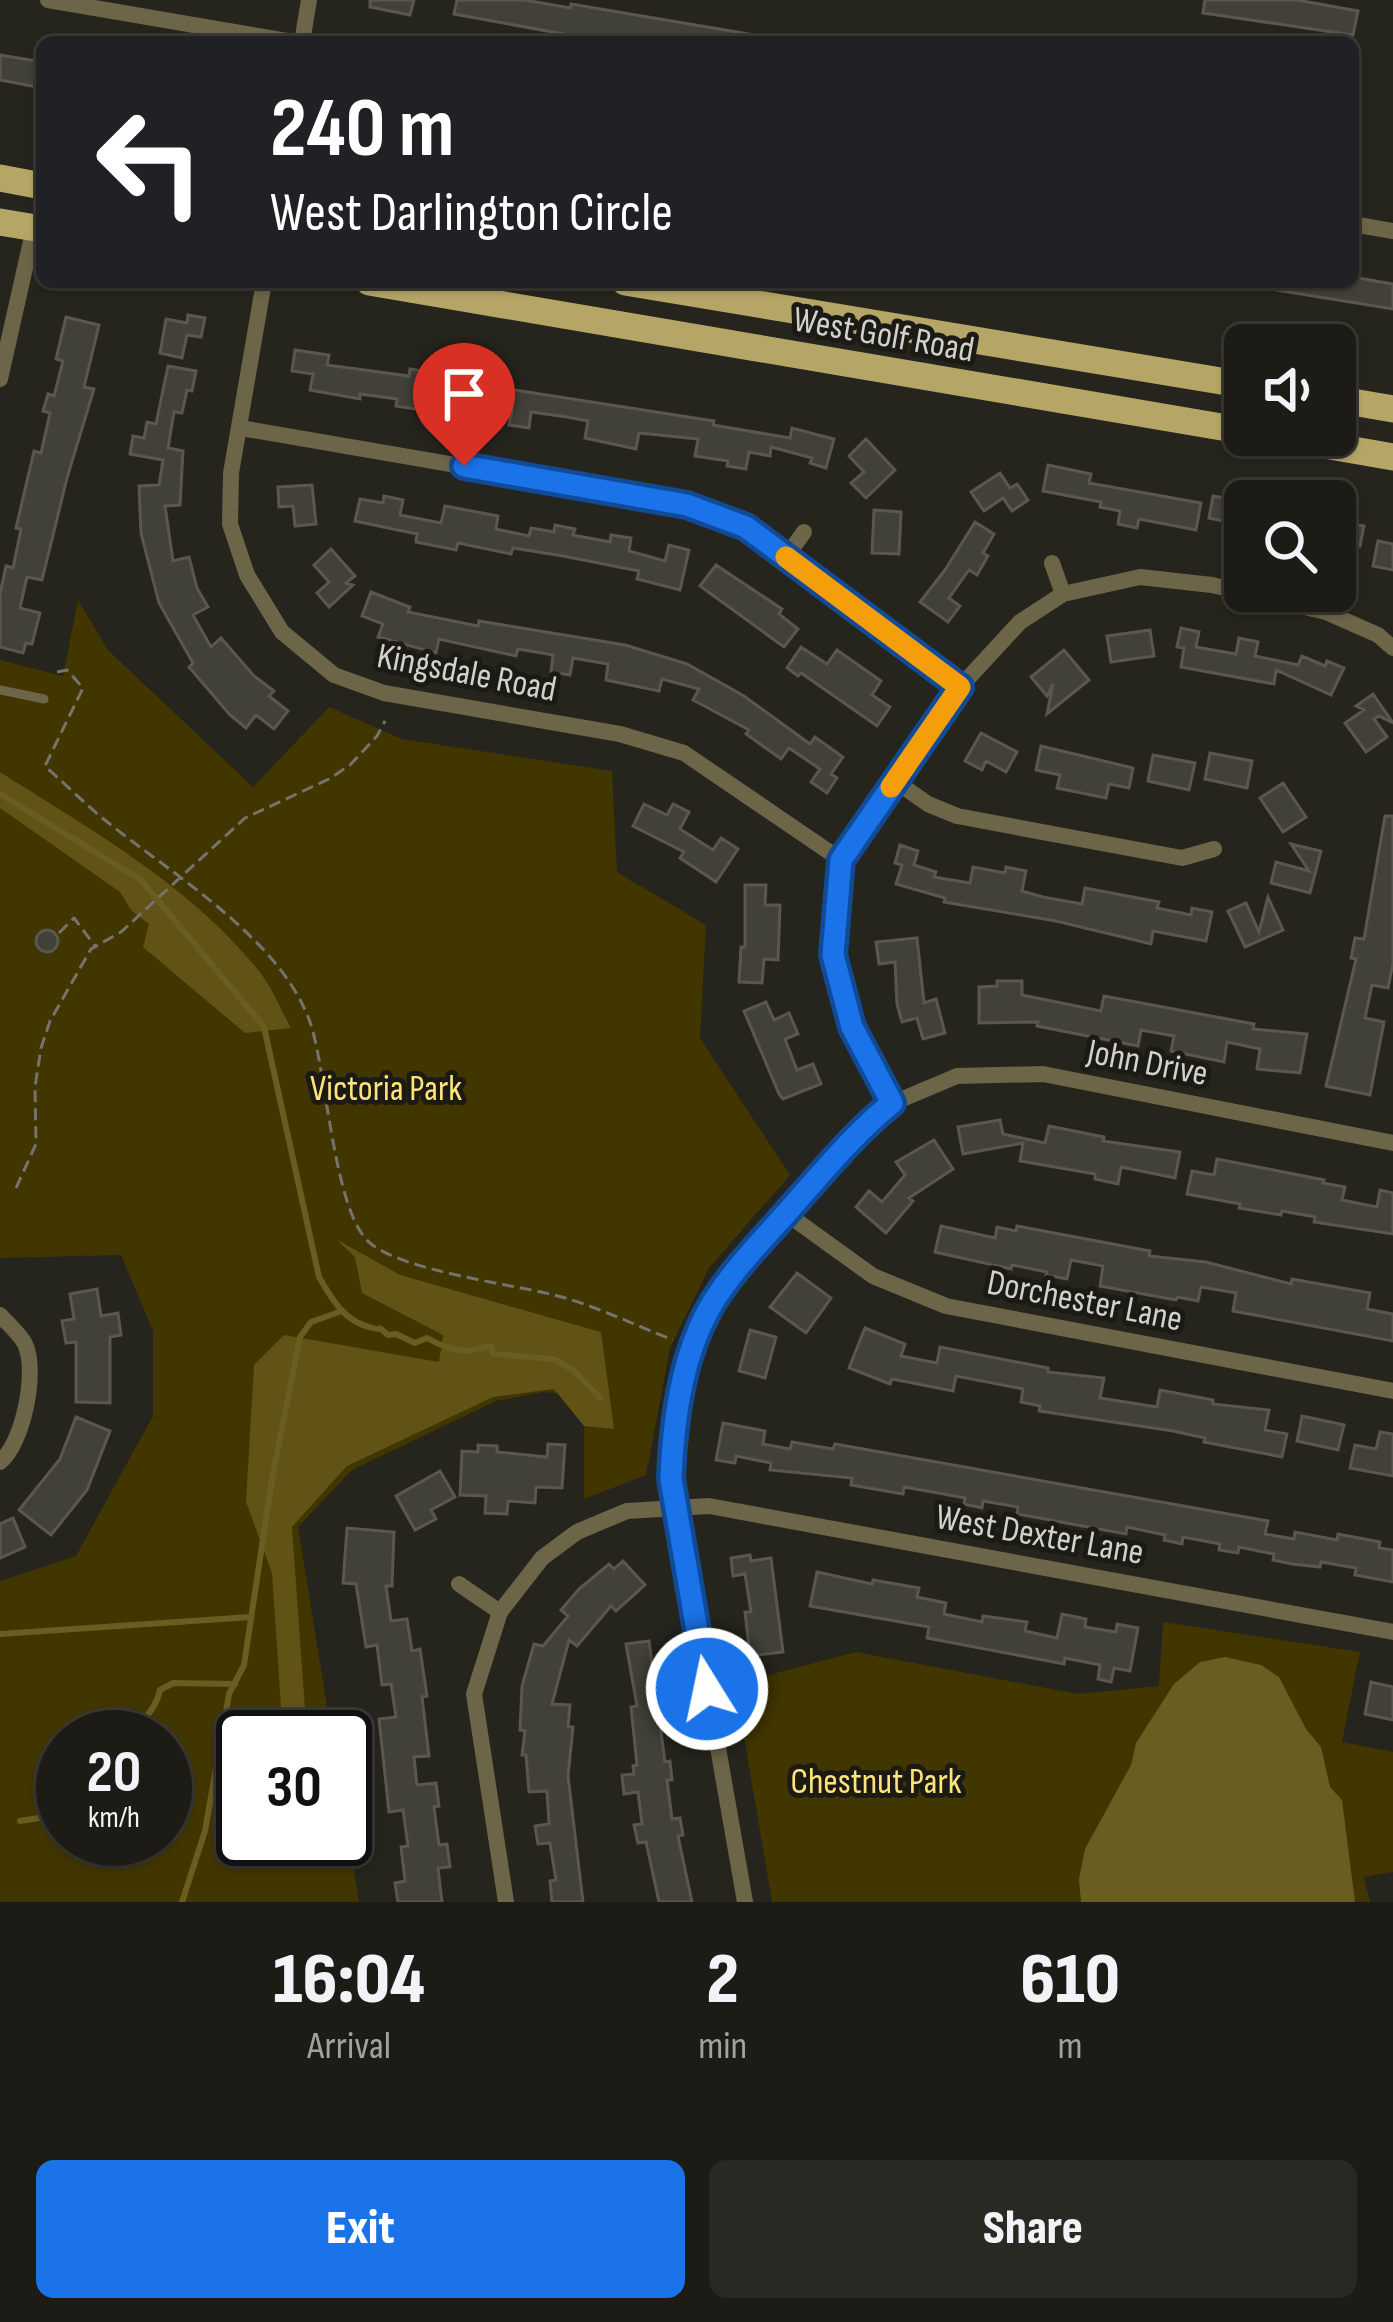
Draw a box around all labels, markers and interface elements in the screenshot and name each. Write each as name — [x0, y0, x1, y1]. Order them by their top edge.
text: 240 m — [270, 79, 454, 180]
icon: left — [72, 84, 228, 240]
text: West Darlington Circle — [270, 181, 673, 246]
street label: West Golf Road — [790, 298, 977, 372]
map controls — [1224, 324, 1356, 612]
button: sound — [1224, 324, 1356, 456]
pin — [413, 343, 515, 466]
icon: arrive — [431, 361, 497, 427]
button: search — [1224, 480, 1356, 612]
street label: Kingsdale Road — [373, 635, 560, 712]
street label: John Drive — [1083, 1031, 1211, 1096]
park label: Victoria Park — [310, 1068, 462, 1111]
street label: Dorchester Lane — [983, 1261, 1186, 1341]
street label: West Dexter Lane — [932, 1496, 1147, 1575]
position arrow — [644, 1626, 770, 1752]
speed limit sign: 30 — [216, 1710, 372, 1866]
text: 20 — [87, 1737, 141, 1809]
park label: Chestnut Park — [790, 1761, 962, 1804]
text: km/h — [88, 1800, 140, 1836]
text: 16:04 — [273, 1937, 425, 2024]
text: 2 — [706, 1937, 739, 2024]
text: 610 — [1020, 1937, 1120, 2024]
text: Arrival — [307, 2023, 391, 2070]
text: min — [698, 2023, 747, 2070]
text: m — [1058, 2023, 1083, 2070]
button: Exit — [36, 2160, 685, 2298]
button: Share — [709, 2160, 1357, 2298]

